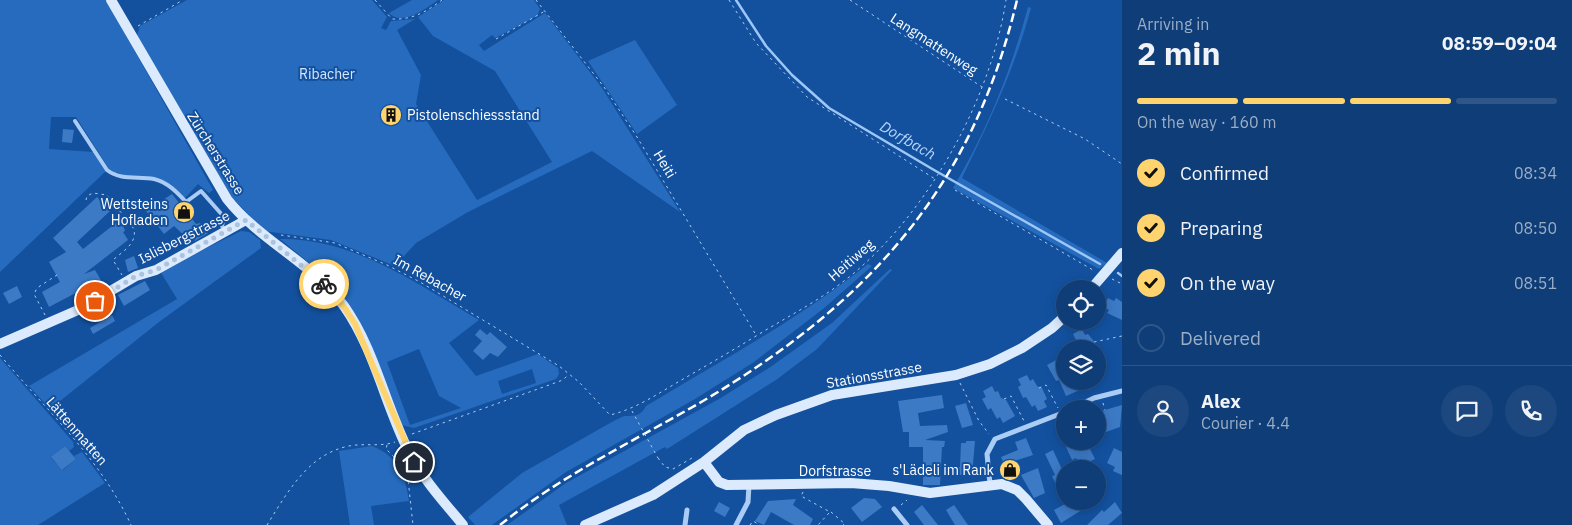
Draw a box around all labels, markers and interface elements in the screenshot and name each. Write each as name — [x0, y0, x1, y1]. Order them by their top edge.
street label: Langmattenweg — [887, 9, 982, 79]
text: Arriving in — [1137, 14, 1209, 34]
text: 08:59–09:04 — [1442, 31, 1557, 55]
text: 2 min — [1137, 32, 1221, 74]
park label: Ribacher — [299, 65, 355, 83]
building icon: Pistolenschiessstand — [379, 103, 403, 127]
place label: Pistolenschiessstand — [407, 106, 540, 124]
street label: Zürcherstrasse — [183, 108, 249, 198]
text: On the way · 160 m — [1137, 112, 1276, 132]
water label: Dorfbach — [877, 116, 939, 164]
street label: Heiti — [650, 147, 680, 181]
icon: check — [1137, 159, 1165, 187]
text: Confirmed — [1180, 161, 1269, 185]
text: 08:34 — [1514, 163, 1557, 183]
place label: Wettsteins Hofladen — [101, 195, 168, 229]
shop icon: Wettsteins Hofladen — [172, 200, 196, 224]
street label: Islisbergstrasse — [135, 206, 233, 268]
icon: check — [1137, 214, 1165, 242]
text: Preparing — [1180, 216, 1262, 240]
text: 08:50 — [1514, 218, 1557, 238]
street label: Heitiweg — [824, 235, 878, 285]
street label: Im Rebacher — [390, 250, 470, 306]
courier — [299, 259, 349, 309]
icon: check — [1137, 269, 1165, 297]
icon: bike — [310, 270, 338, 298]
text: On the way — [1180, 271, 1275, 295]
text: 08:51 — [1514, 273, 1557, 293]
pin — [74, 280, 116, 322]
map controls — [1056, 280, 1106, 510]
button: locate — [1056, 280, 1106, 330]
icon: bag — [81, 287, 109, 315]
text: Delivered — [1180, 326, 1261, 350]
button: layers — [1056, 340, 1106, 390]
street label: Stationsstrasse — [825, 358, 924, 392]
button: person — [1137, 385, 1189, 437]
button: chat — [1441, 385, 1493, 437]
button: phone — [1505, 385, 1557, 437]
text: Alex — [1201, 389, 1241, 413]
street label: Lättenmatten — [42, 393, 112, 469]
button: + — [1056, 400, 1106, 450]
text: Courier · 4.4 — [1201, 413, 1290, 433]
pin — [393, 441, 435, 483]
icon: home — [400, 448, 428, 476]
shop icon: s'Lädeli im Rank — [998, 458, 1022, 482]
button: − — [1056, 460, 1106, 510]
place label: s'Lädeli im Rank — [892, 461, 995, 479]
street label: Dorfstrasse — [799, 462, 872, 480]

